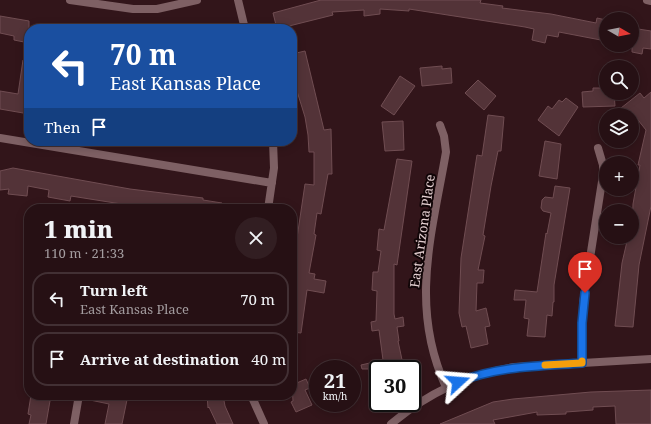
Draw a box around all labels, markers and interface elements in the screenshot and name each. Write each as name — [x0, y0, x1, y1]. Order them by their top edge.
north arrow — [599, 12, 639, 52]
map controls — [599, 12, 639, 244]
text: 70 m — [110, 35, 177, 73]
icon: left — [44, 40, 96, 92]
button: search — [599, 60, 639, 100]
text: East Kansas Place — [110, 71, 261, 95]
button: layers — [599, 108, 639, 148]
icon: arrive — [88, 116, 110, 138]
text: Then — [44, 117, 80, 137]
button: + — [599, 156, 639, 196]
street label: East Arizona Place — [405, 173, 439, 289]
button: − — [599, 204, 639, 244]
text: 1 min — [44, 212, 113, 245]
button: close — [235, 217, 277, 259]
text: 110 m · 21:33 — [44, 244, 124, 262]
pin — [568, 252, 602, 293]
icon: arrive — [574, 258, 596, 280]
text: Turn left — [80, 280, 148, 300]
icon: left — [46, 288, 68, 310]
text: 70 m — [240, 289, 275, 309]
text: East Kansas Place — [80, 300, 189, 318]
icon: arrive — [46, 348, 68, 370]
text: Arrive at destination — [80, 349, 239, 369]
text: 40 m — [251, 349, 286, 369]
speed limit sign: 30 — [369, 360, 421, 412]
position arrow — [437, 361, 479, 403]
text: 21 — [324, 367, 346, 394]
text: km/h — [323, 389, 347, 403]

